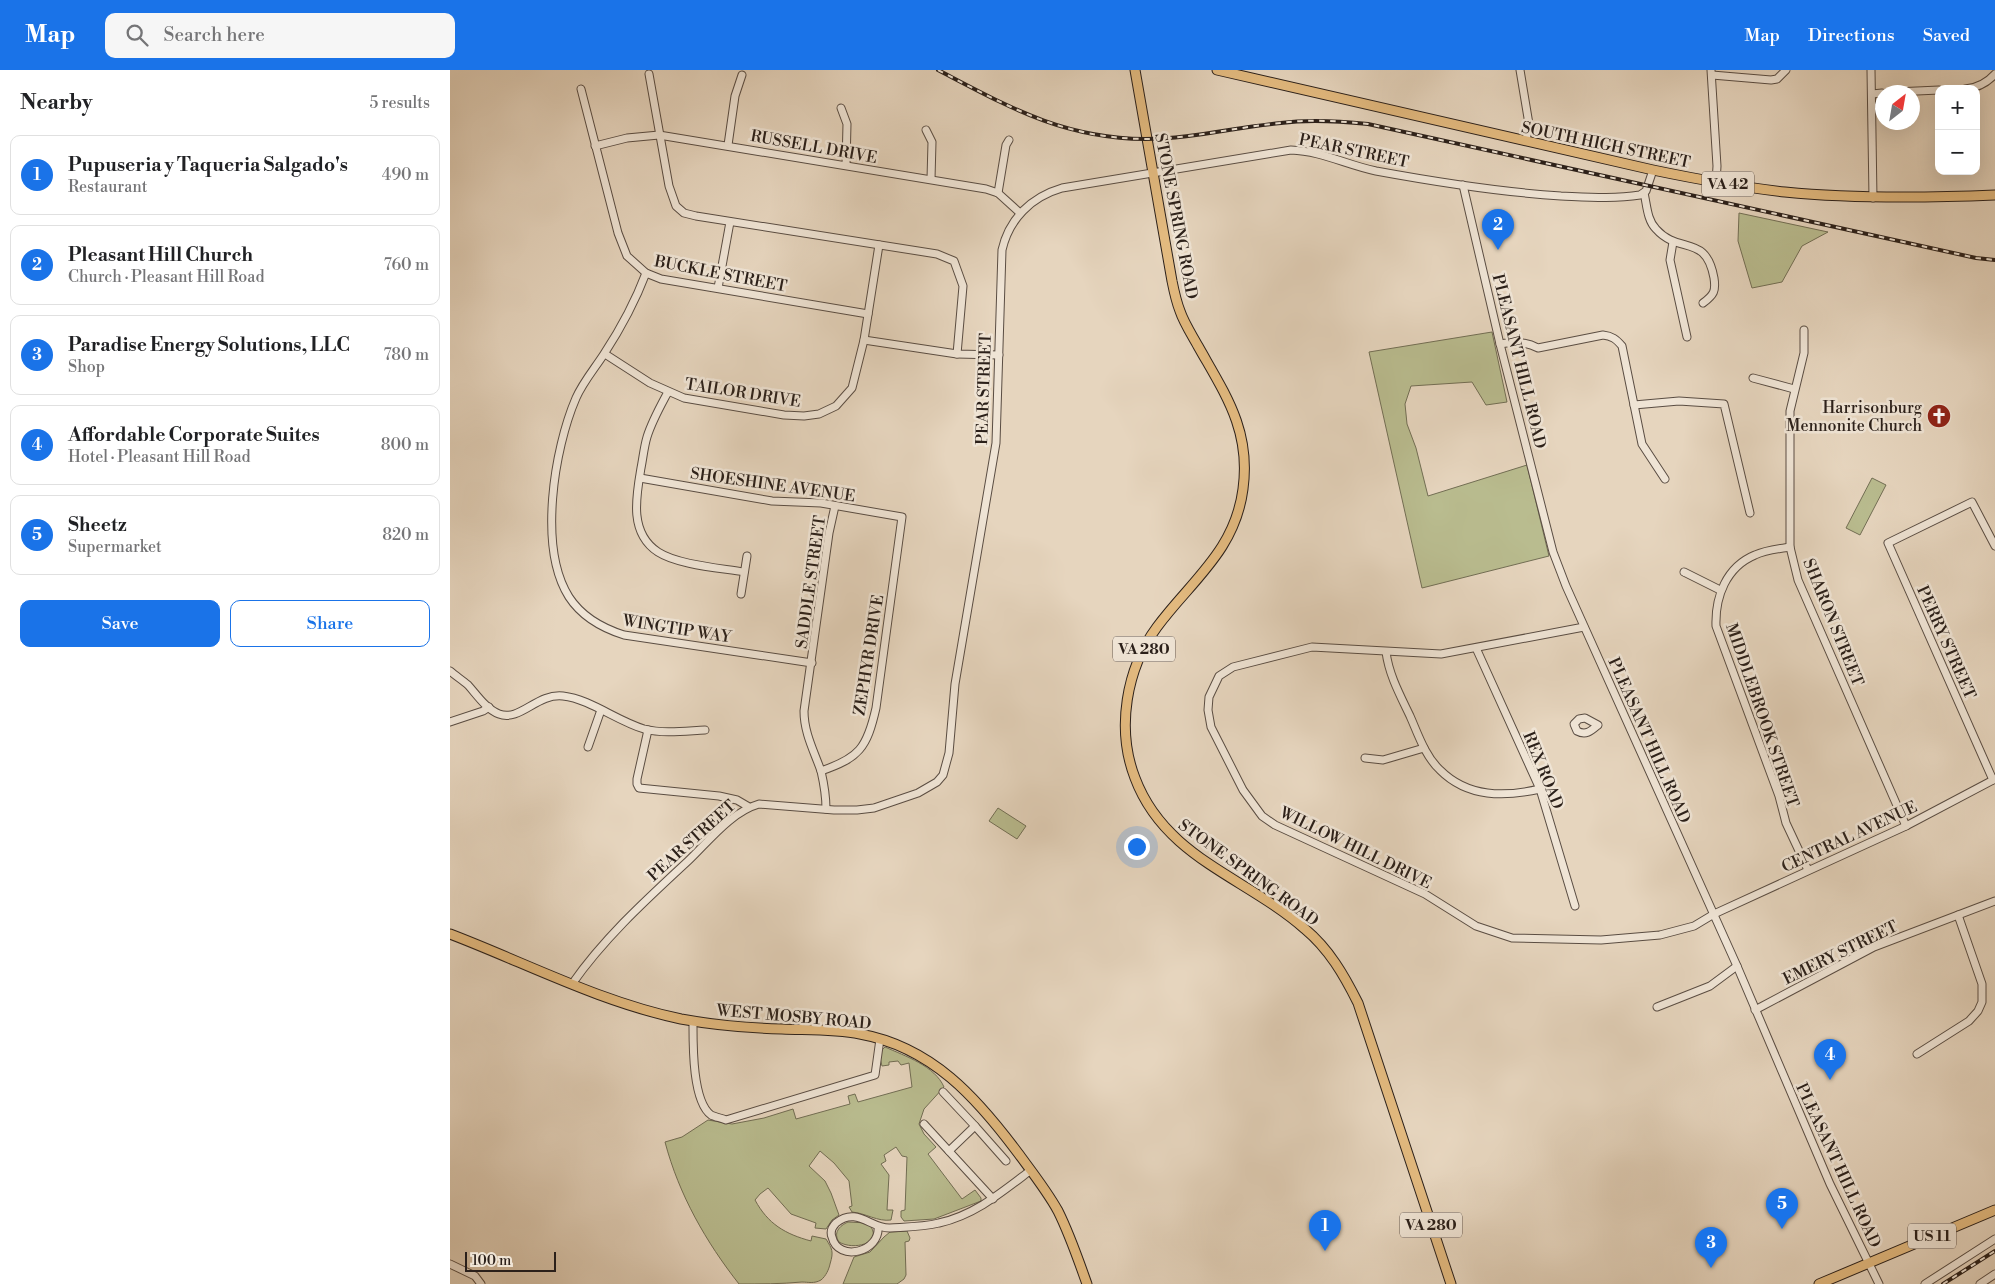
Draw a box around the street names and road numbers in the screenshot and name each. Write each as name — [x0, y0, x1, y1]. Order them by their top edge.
street label: SOUTH HIGH STREET — [1519, 117, 1692, 173]
street label: RUSSELL DRIVE — [749, 126, 879, 168]
street label: PEAR STREET — [1297, 130, 1411, 172]
street label: STONE SPRING ROAD — [1150, 131, 1202, 301]
road number: VA 42 — [1702, 172, 1754, 196]
street label: BUCKLE STREET — [652, 251, 789, 297]
street label: PLEASANT HILL ROAD — [1488, 272, 1550, 451]
street label: PEAR STREET — [972, 333, 996, 445]
street label: TAILOR DRIVE — [683, 374, 802, 412]
street label: SHOESHINE AVENUE — [689, 464, 857, 506]
street label: SADDLE STREET — [792, 514, 830, 650]
street label: SHARON STREET — [1798, 556, 1868, 689]
street label: PERRY STREET — [1912, 583, 1980, 702]
street label: ZEPHYR DRIVE — [850, 593, 888, 717]
street label: WINGTIP WAY — [620, 610, 734, 648]
street label: MIDDLEBROOK STREET — [1721, 621, 1803, 810]
road number: VA 280 — [1113, 636, 1175, 662]
street label: PLEASANT HILL ROAD — [1603, 654, 1695, 826]
street label: REX ROAD — [1518, 729, 1568, 812]
street label: PEAR STREET — [643, 796, 740, 886]
street label: CENTRAL AVENUE — [1778, 797, 1920, 877]
street label: WILLOW HILL DRIVE — [1275, 802, 1435, 893]
street label: STONE SPRING ROAD — [1174, 815, 1323, 931]
street label: EMERY STREET — [1780, 916, 1901, 989]
street label: WEST MOSBY ROAD — [715, 1000, 872, 1034]
street label: PLEASANT HILL ROAD — [1791, 1080, 1885, 1251]
road number: VA 280 — [1400, 1212, 1462, 1238]
road number: US 11 — [1908, 1224, 1956, 1248]

